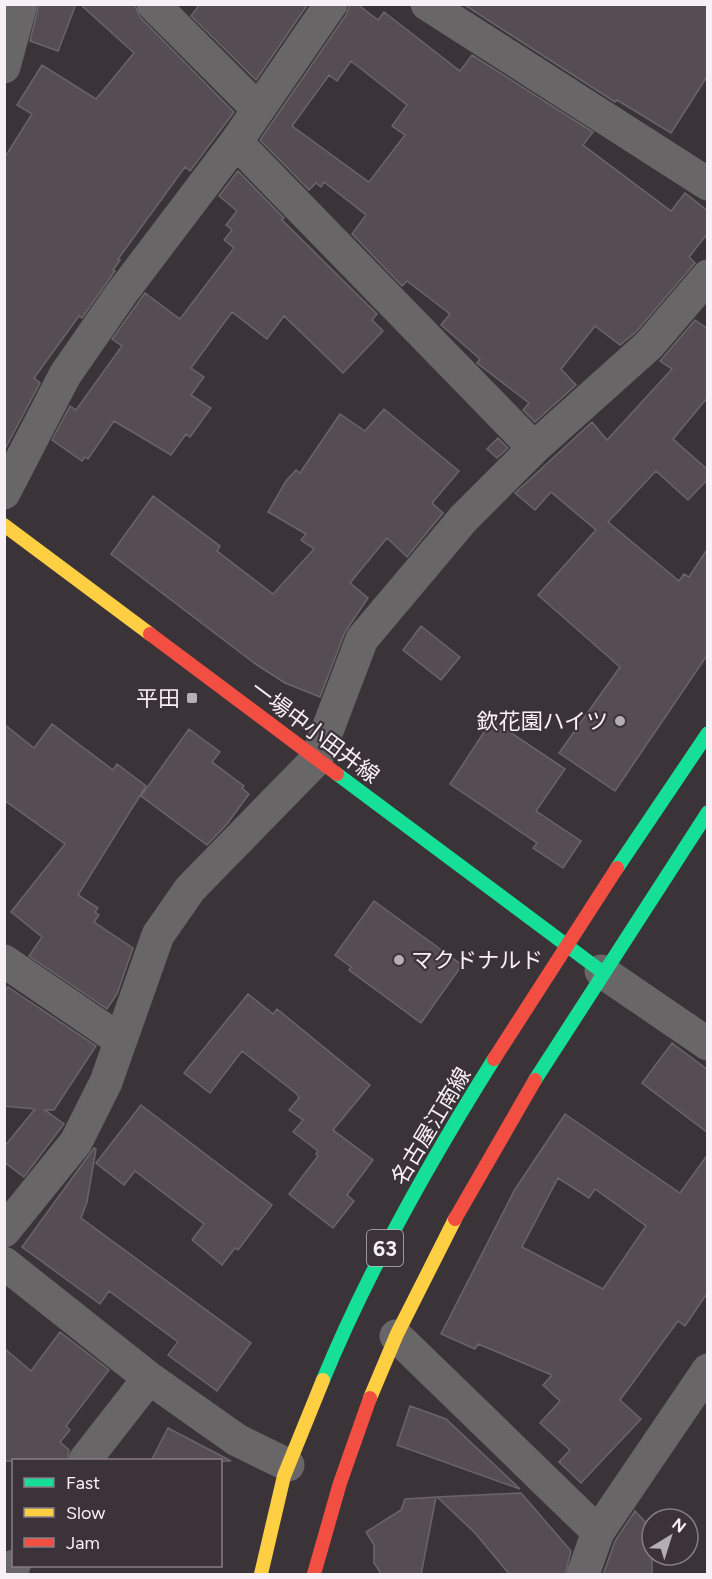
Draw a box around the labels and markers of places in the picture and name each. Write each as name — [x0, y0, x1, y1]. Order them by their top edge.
place label: 平田 — [136, 685, 180, 712]
marker: 平田 — [185, 691, 199, 705]
place label: 欽花園ハイツ — [476, 708, 608, 735]
marker: 欽花園ハイツ — [613, 714, 627, 728]
place label: マクドナルド — [411, 947, 543, 974]
marker: マクドナルド — [392, 953, 406, 967]

